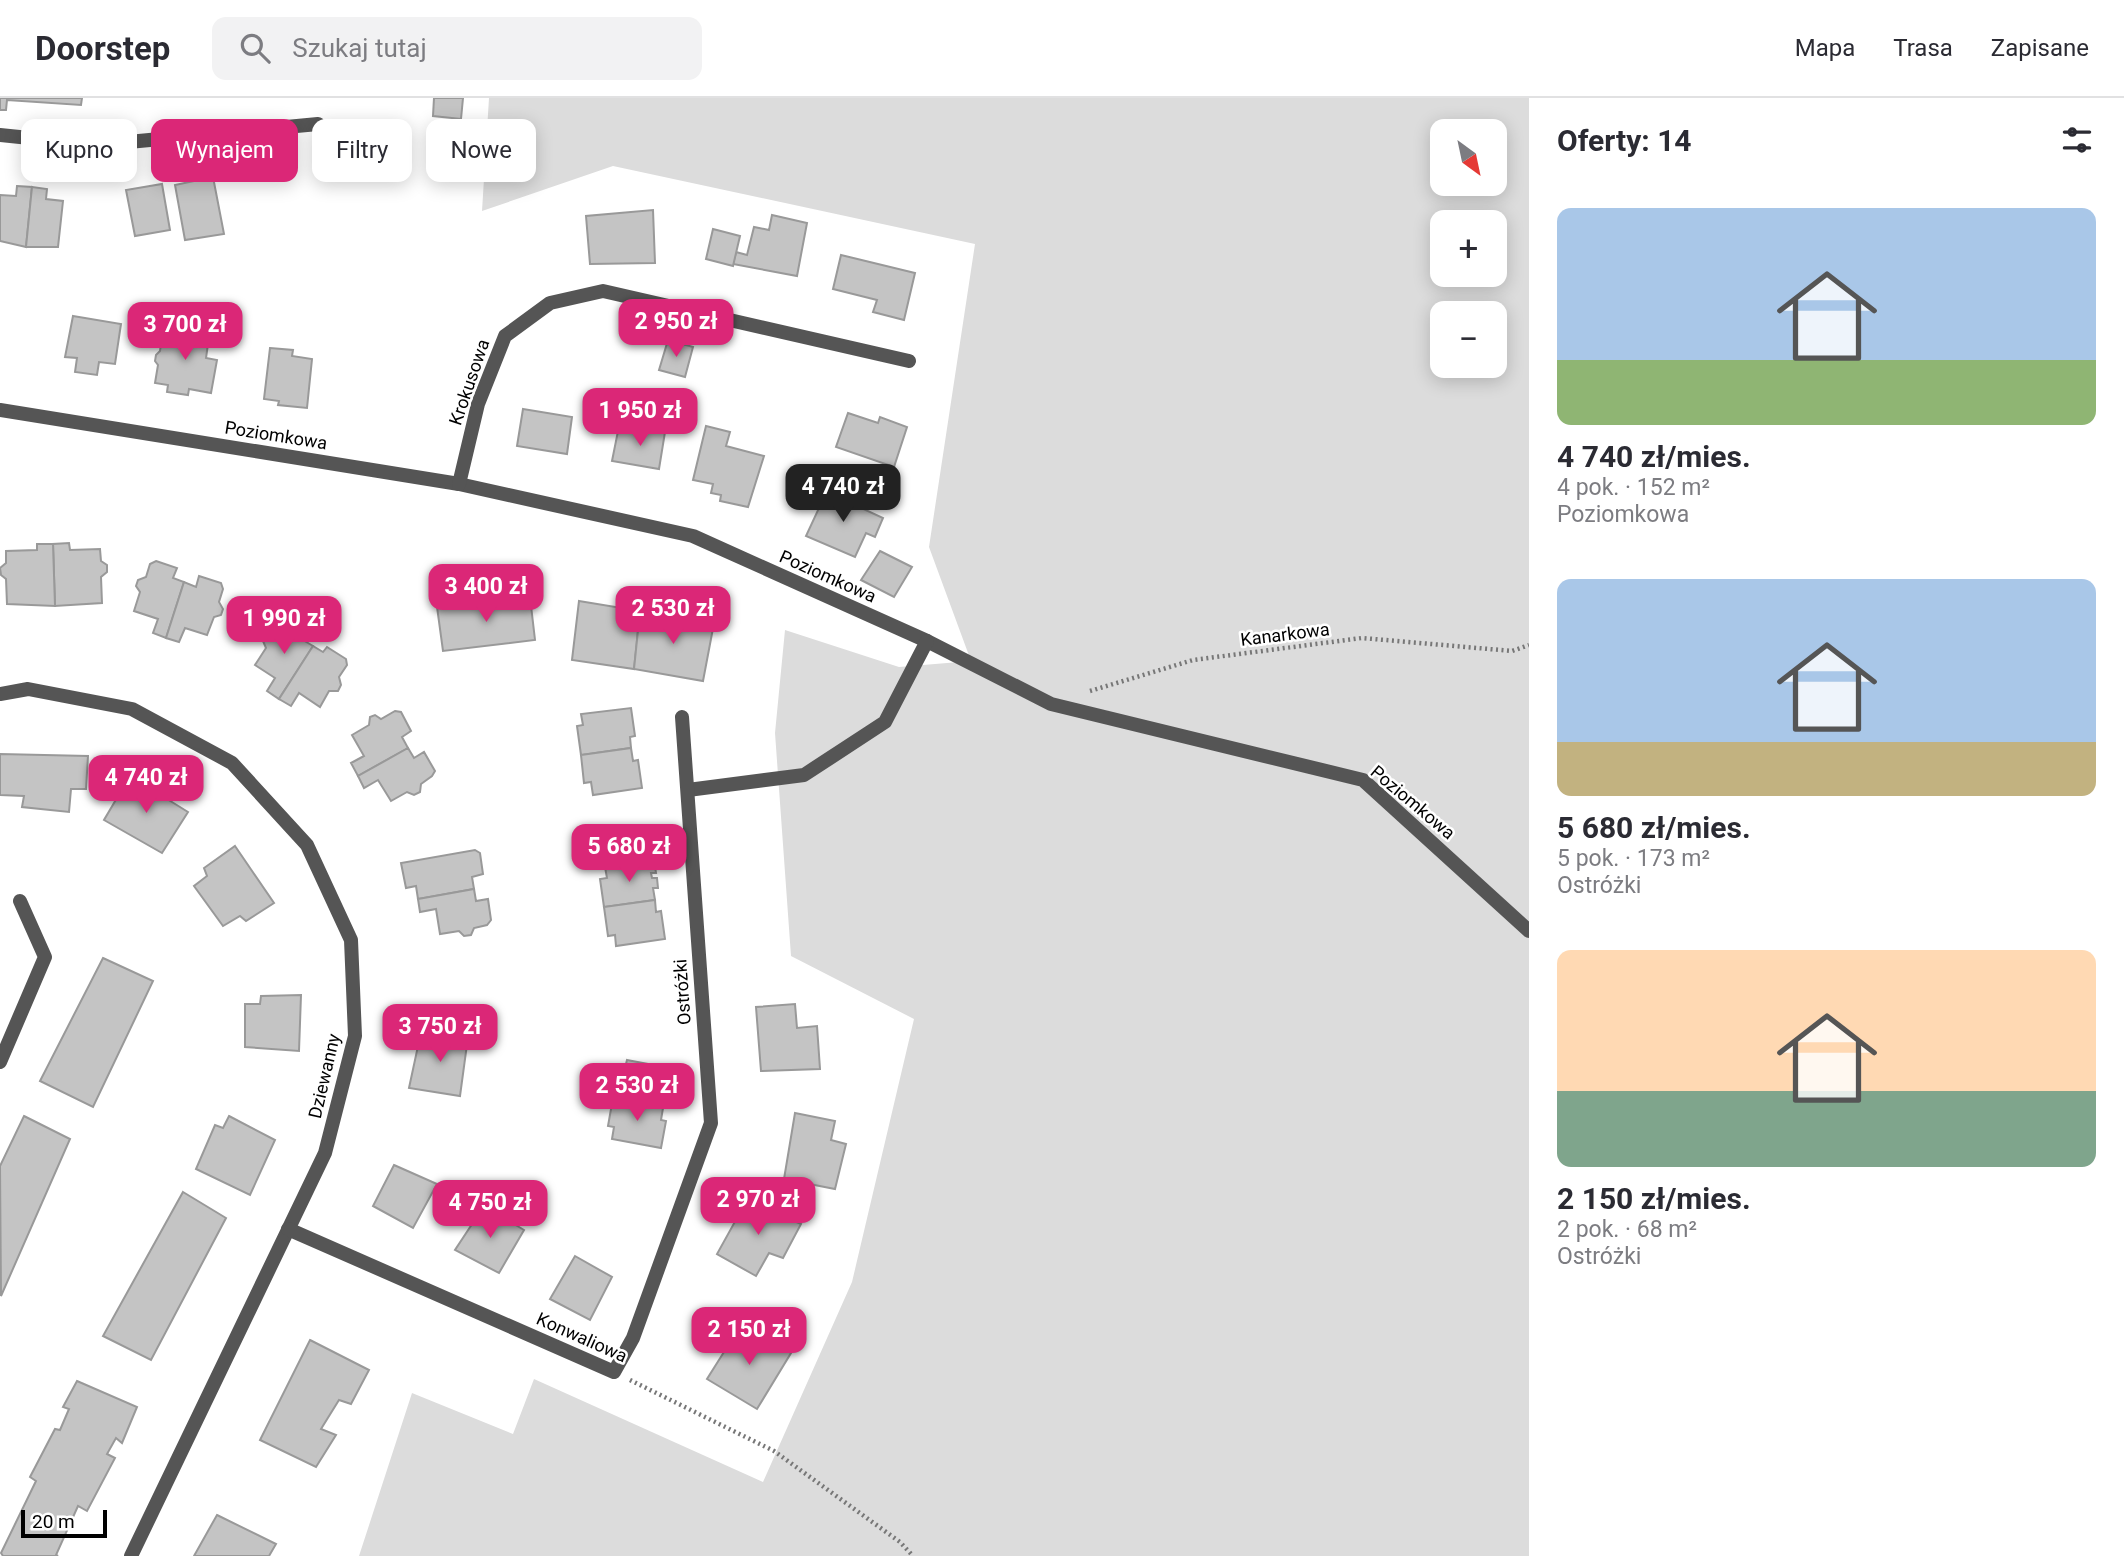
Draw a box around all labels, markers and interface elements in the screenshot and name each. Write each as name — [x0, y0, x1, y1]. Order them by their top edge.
search box — [212, 17, 702, 80]
text: Doorstep — [35, 29, 170, 68]
icon: search — [236, 29, 274, 67]
text: Szukaj tutaj — [292, 33, 427, 63]
text: Mapa — [1795, 34, 1855, 62]
text: Trasa — [1893, 34, 1953, 62]
text: Zapisane — [1991, 34, 2089, 62]
chip: Kupno — [21, 119, 137, 182]
chip: Wynajem — [151, 119, 298, 182]
chip: Filtry — [312, 119, 412, 182]
chip: Nowe — [426, 119, 536, 182]
north arrow — [1430, 119, 1507, 196]
map controls — [1430, 119, 1507, 378]
icon: filters — [2058, 121, 2096, 159]
text: Oferty: 14 — [1557, 123, 1692, 158]
button: + — [1430, 210, 1507, 287]
icon: home — [1764, 253, 1890, 379]
pin: 2 950 zł — [604, 300, 748, 359]
button: − — [1430, 301, 1507, 378]
pin: 3 700 zł — [113, 302, 257, 362]
text: 2 950 zł — [635, 308, 717, 335]
text: 3 700 zł — [144, 311, 226, 338]
street label: Krokusowa — [445, 336, 493, 428]
pin: 1 950 zł — [568, 388, 712, 448]
text: 1 950 zł — [599, 397, 681, 424]
street label: Poziomkowa — [223, 417, 329, 453]
text: 4 740 zł/mies. — [1557, 439, 1751, 474]
pin: 4 740 zł — [771, 464, 915, 524]
text: 4 740 zł — [802, 473, 884, 500]
text: 4 pok. · 152 m² — [1557, 474, 1710, 501]
text: Poziomkowa — [1557, 501, 1689, 528]
street label: Poziomkowa — [776, 545, 880, 607]
pin: 3 400 zł — [414, 564, 558, 624]
text: 3 400 zł — [445, 573, 527, 600]
pin: 2 530 zł — [601, 587, 745, 646]
text: 2 530 zł — [632, 595, 714, 622]
pin: 1 990 zł — [212, 596, 356, 656]
text: 1 990 zł — [243, 605, 325, 632]
street label: Kanarkowa — [1239, 618, 1331, 650]
icon: home — [1764, 624, 1890, 750]
pin: 4 740 zł — [74, 756, 218, 815]
street label: Poziomkowa — [1367, 761, 1459, 843]
text: 4 740 zł — [105, 764, 187, 791]
text: 5 680 zł/mies. — [1557, 810, 1751, 845]
pin: 5 680 zł — [557, 824, 701, 884]
text: 5 680 zł — [588, 833, 670, 860]
text: 5 pok. · 173 m² — [1557, 845, 1710, 872]
text: Ostróżki — [1557, 872, 1641, 899]
street label: Ostróżki — [669, 958, 695, 1026]
icon: home — [1764, 995, 1890, 1121]
pin: 3 750 zł — [368, 1004, 512, 1064]
text: 3 750 zł — [399, 1013, 481, 1040]
street label: Dziewanny — [304, 1031, 344, 1120]
pin: 2 530 zł — [565, 1063, 709, 1123]
text: 2 530 zł — [596, 1072, 678, 1099]
pin: 2 970 zł — [686, 1178, 830, 1237]
pin: 4 750 zł — [418, 1180, 562, 1240]
text: 2 150 zł/mies. — [1557, 1181, 1751, 1216]
text: 2 970 zł — [717, 1186, 799, 1213]
text: 4 750 zł — [449, 1189, 531, 1216]
text: 2 pok. · 68 m² — [1557, 1216, 1697, 1243]
text: Ostróżki — [1557, 1243, 1641, 1270]
street label: Konwaliowa — [533, 1308, 631, 1366]
pin: 2 150 zł — [677, 1308, 821, 1367]
text: 2 150 zł — [708, 1316, 790, 1343]
scale bar — [21, 1507, 107, 1539]
text: 20 m — [32, 1510, 75, 1533]

